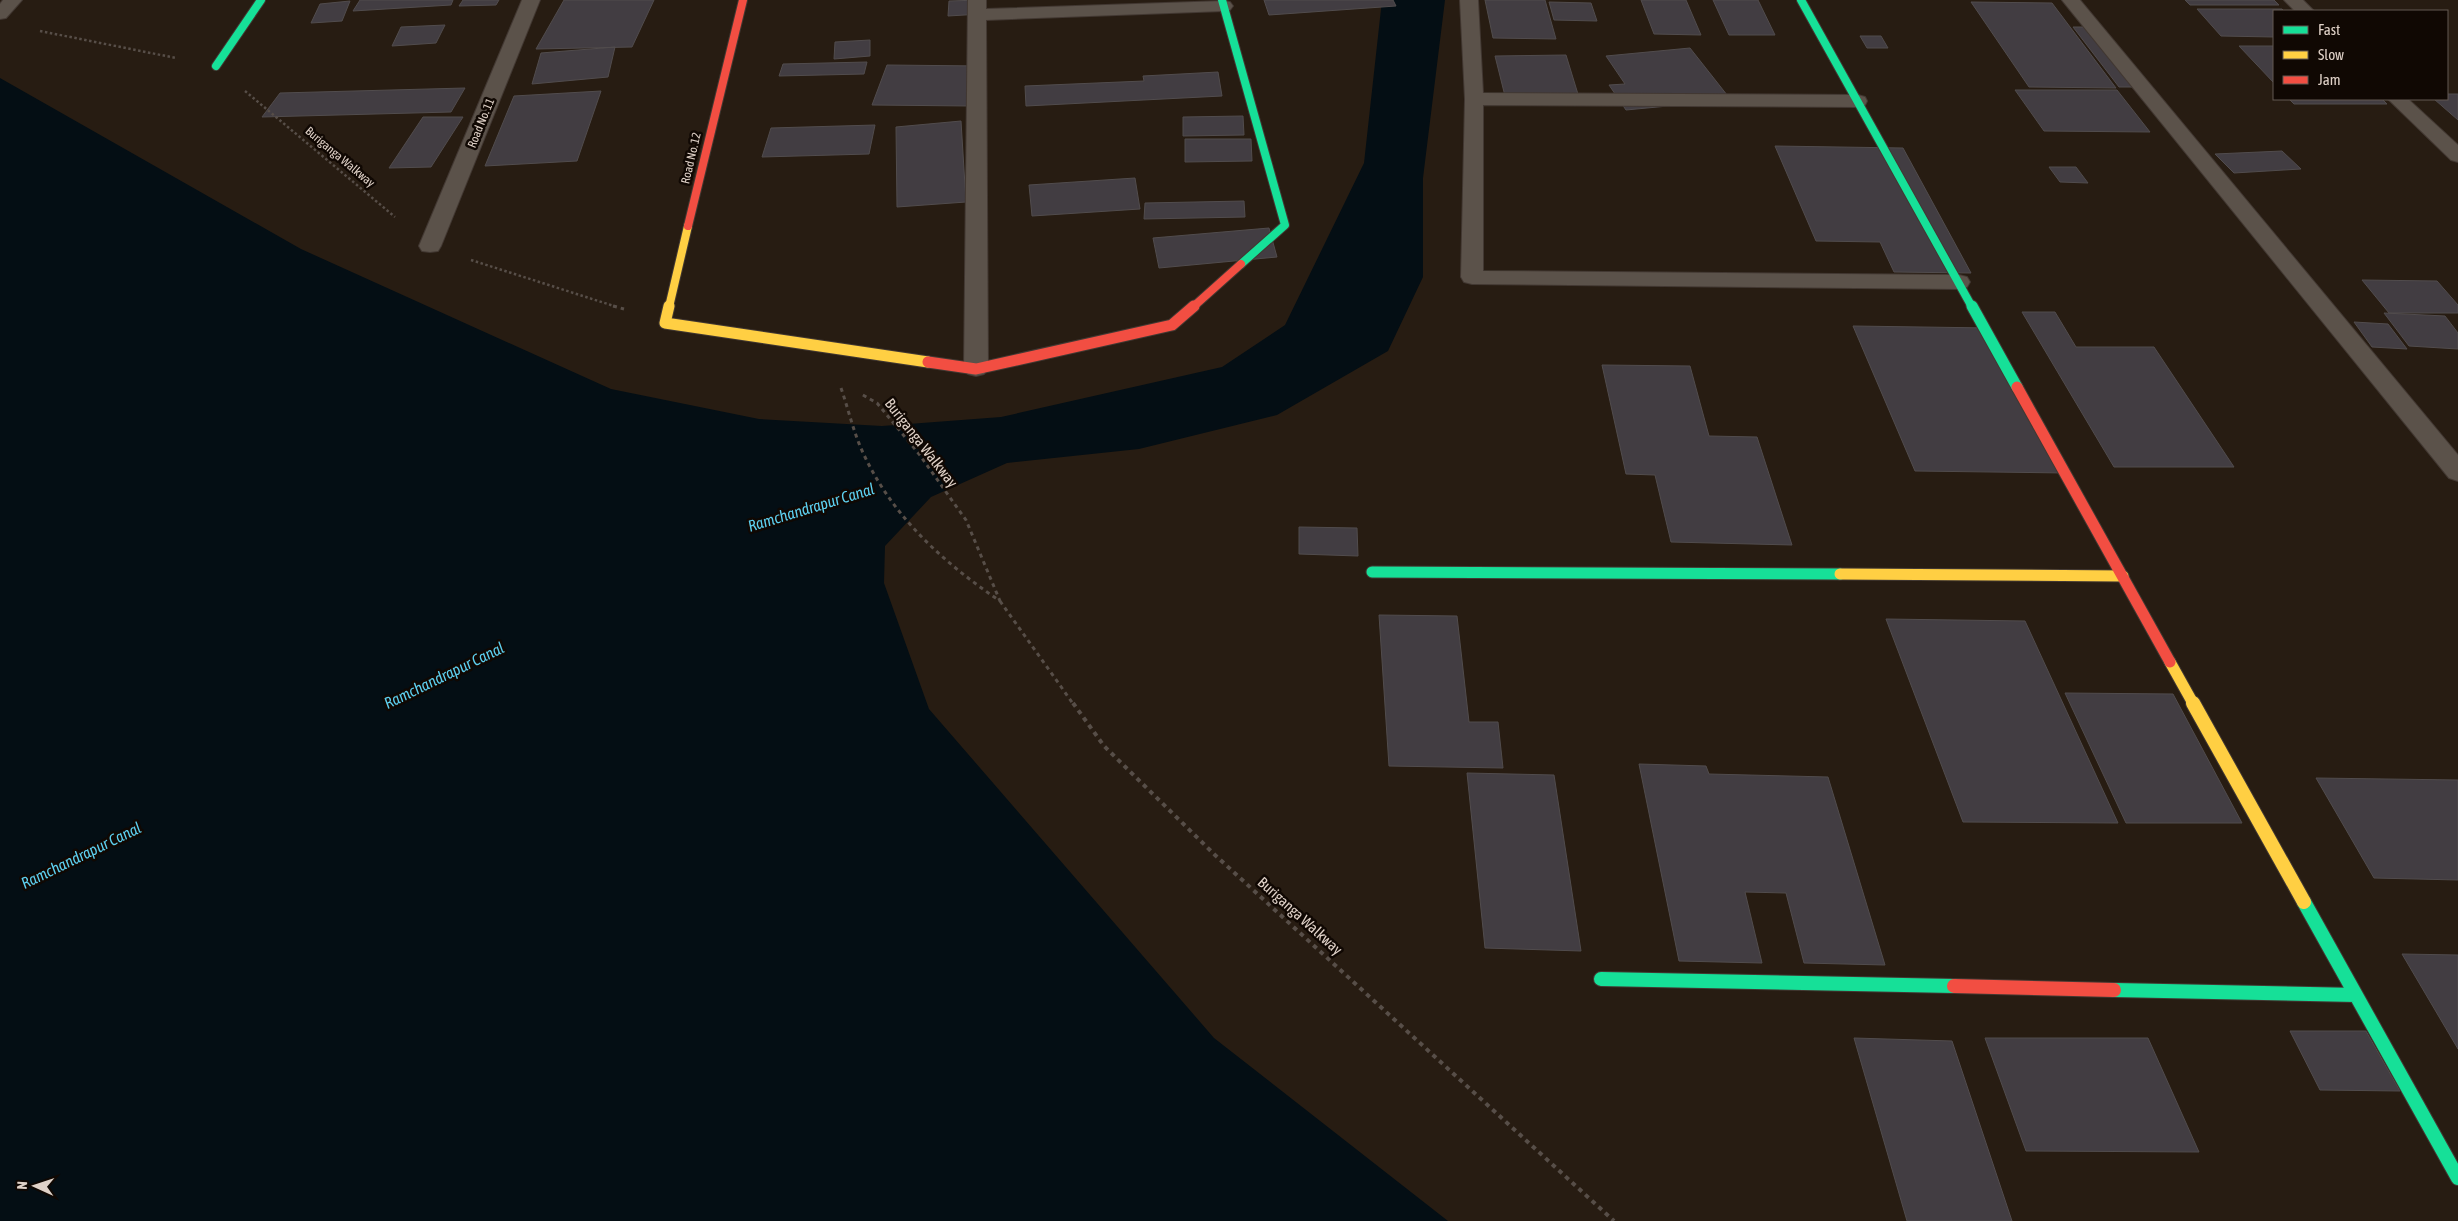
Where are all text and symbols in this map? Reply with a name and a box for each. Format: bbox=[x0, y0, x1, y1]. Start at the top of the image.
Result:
legend bbox=[2273, 10, 2448, 100]
text: Fast bbox=[2318, 21, 2340, 38]
text: Slow bbox=[2318, 46, 2344, 63]
text: Jam bbox=[2318, 71, 2341, 88]
street label: Road No. 11 bbox=[465, 96, 497, 150]
street label: Buriganga Walkway bbox=[302, 124, 378, 190]
street label: Road No. 12 bbox=[678, 131, 704, 185]
street label: Buriganga Walkway bbox=[882, 395, 961, 490]
water label: Ramchandrapur Canal bbox=[746, 479, 877, 536]
water label: Ramchandrapur Canal bbox=[381, 638, 507, 713]
water label: Ramchandrapur Canal bbox=[18, 818, 144, 893]
street label: Buriganga Walkway bbox=[1255, 873, 1346, 958]
north arrow bbox=[10, 1161, 60, 1211]
text: N bbox=[14, 1181, 30, 1190]

